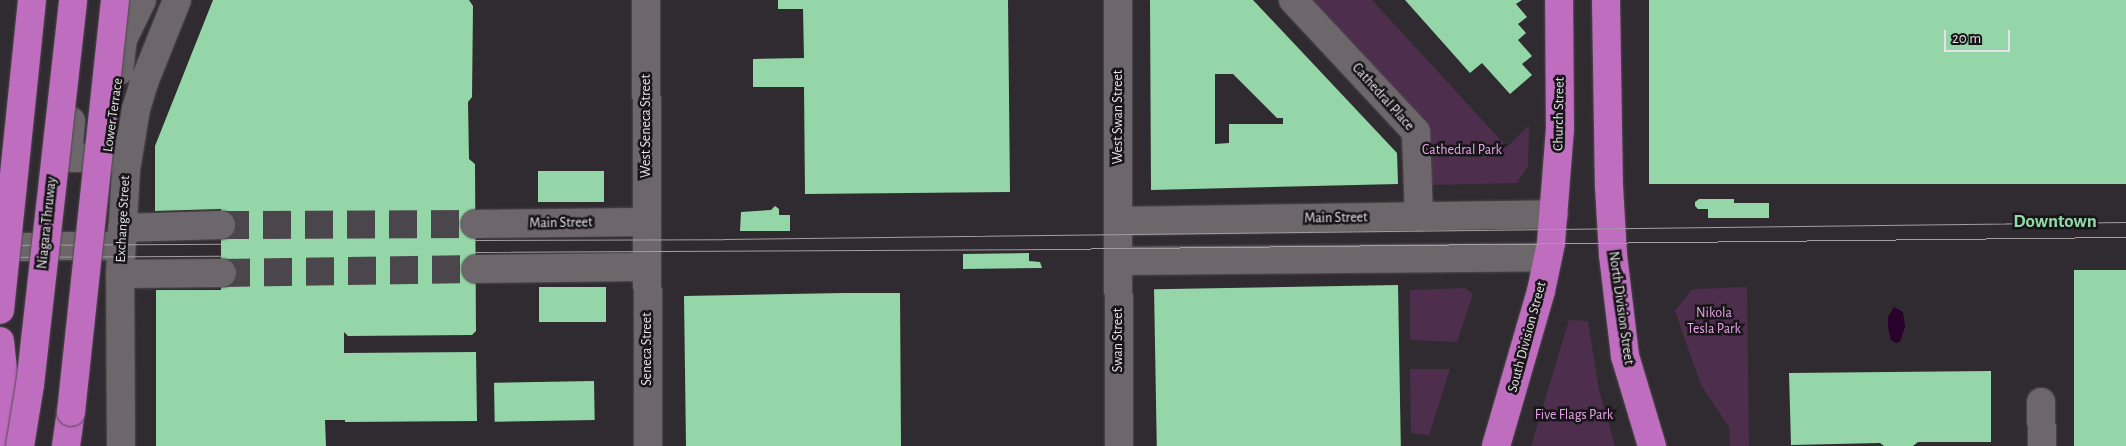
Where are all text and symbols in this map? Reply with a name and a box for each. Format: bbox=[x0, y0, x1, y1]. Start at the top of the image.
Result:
scale bar bbox=[1946, 20, 2012, 52]
text: 20 m bbox=[1952, 31, 1981, 46]
street label: Cathedral Place bbox=[1348, 60, 1418, 134]
street label: West Swan Street bbox=[1110, 70, 1126, 164]
street label: West Seneca Street bbox=[638, 74, 654, 178]
street label: Lower Terrace bbox=[100, 77, 126, 153]
street label: Church Street bbox=[1550, 77, 1568, 151]
park label: Cathedral Park bbox=[1422, 142, 1502, 158]
street label: Exchange Street bbox=[112, 175, 134, 263]
street label: Niagara Thruway bbox=[34, 176, 60, 270]
street label: Main Street bbox=[1304, 209, 1368, 227]
district label: Downtown bbox=[2013, 211, 2097, 233]
street label: Main Street bbox=[529, 214, 593, 232]
street label: North Division Street bbox=[1605, 250, 1637, 366]
street label: South Division Street bbox=[1504, 280, 1550, 394]
park label: Nikola Tesla Park bbox=[1687, 305, 1741, 338]
street label: Swan Street bbox=[1110, 308, 1126, 372]
street label: Seneca Street bbox=[639, 312, 655, 386]
park label: Five Flags Park bbox=[1535, 407, 1613, 423]

